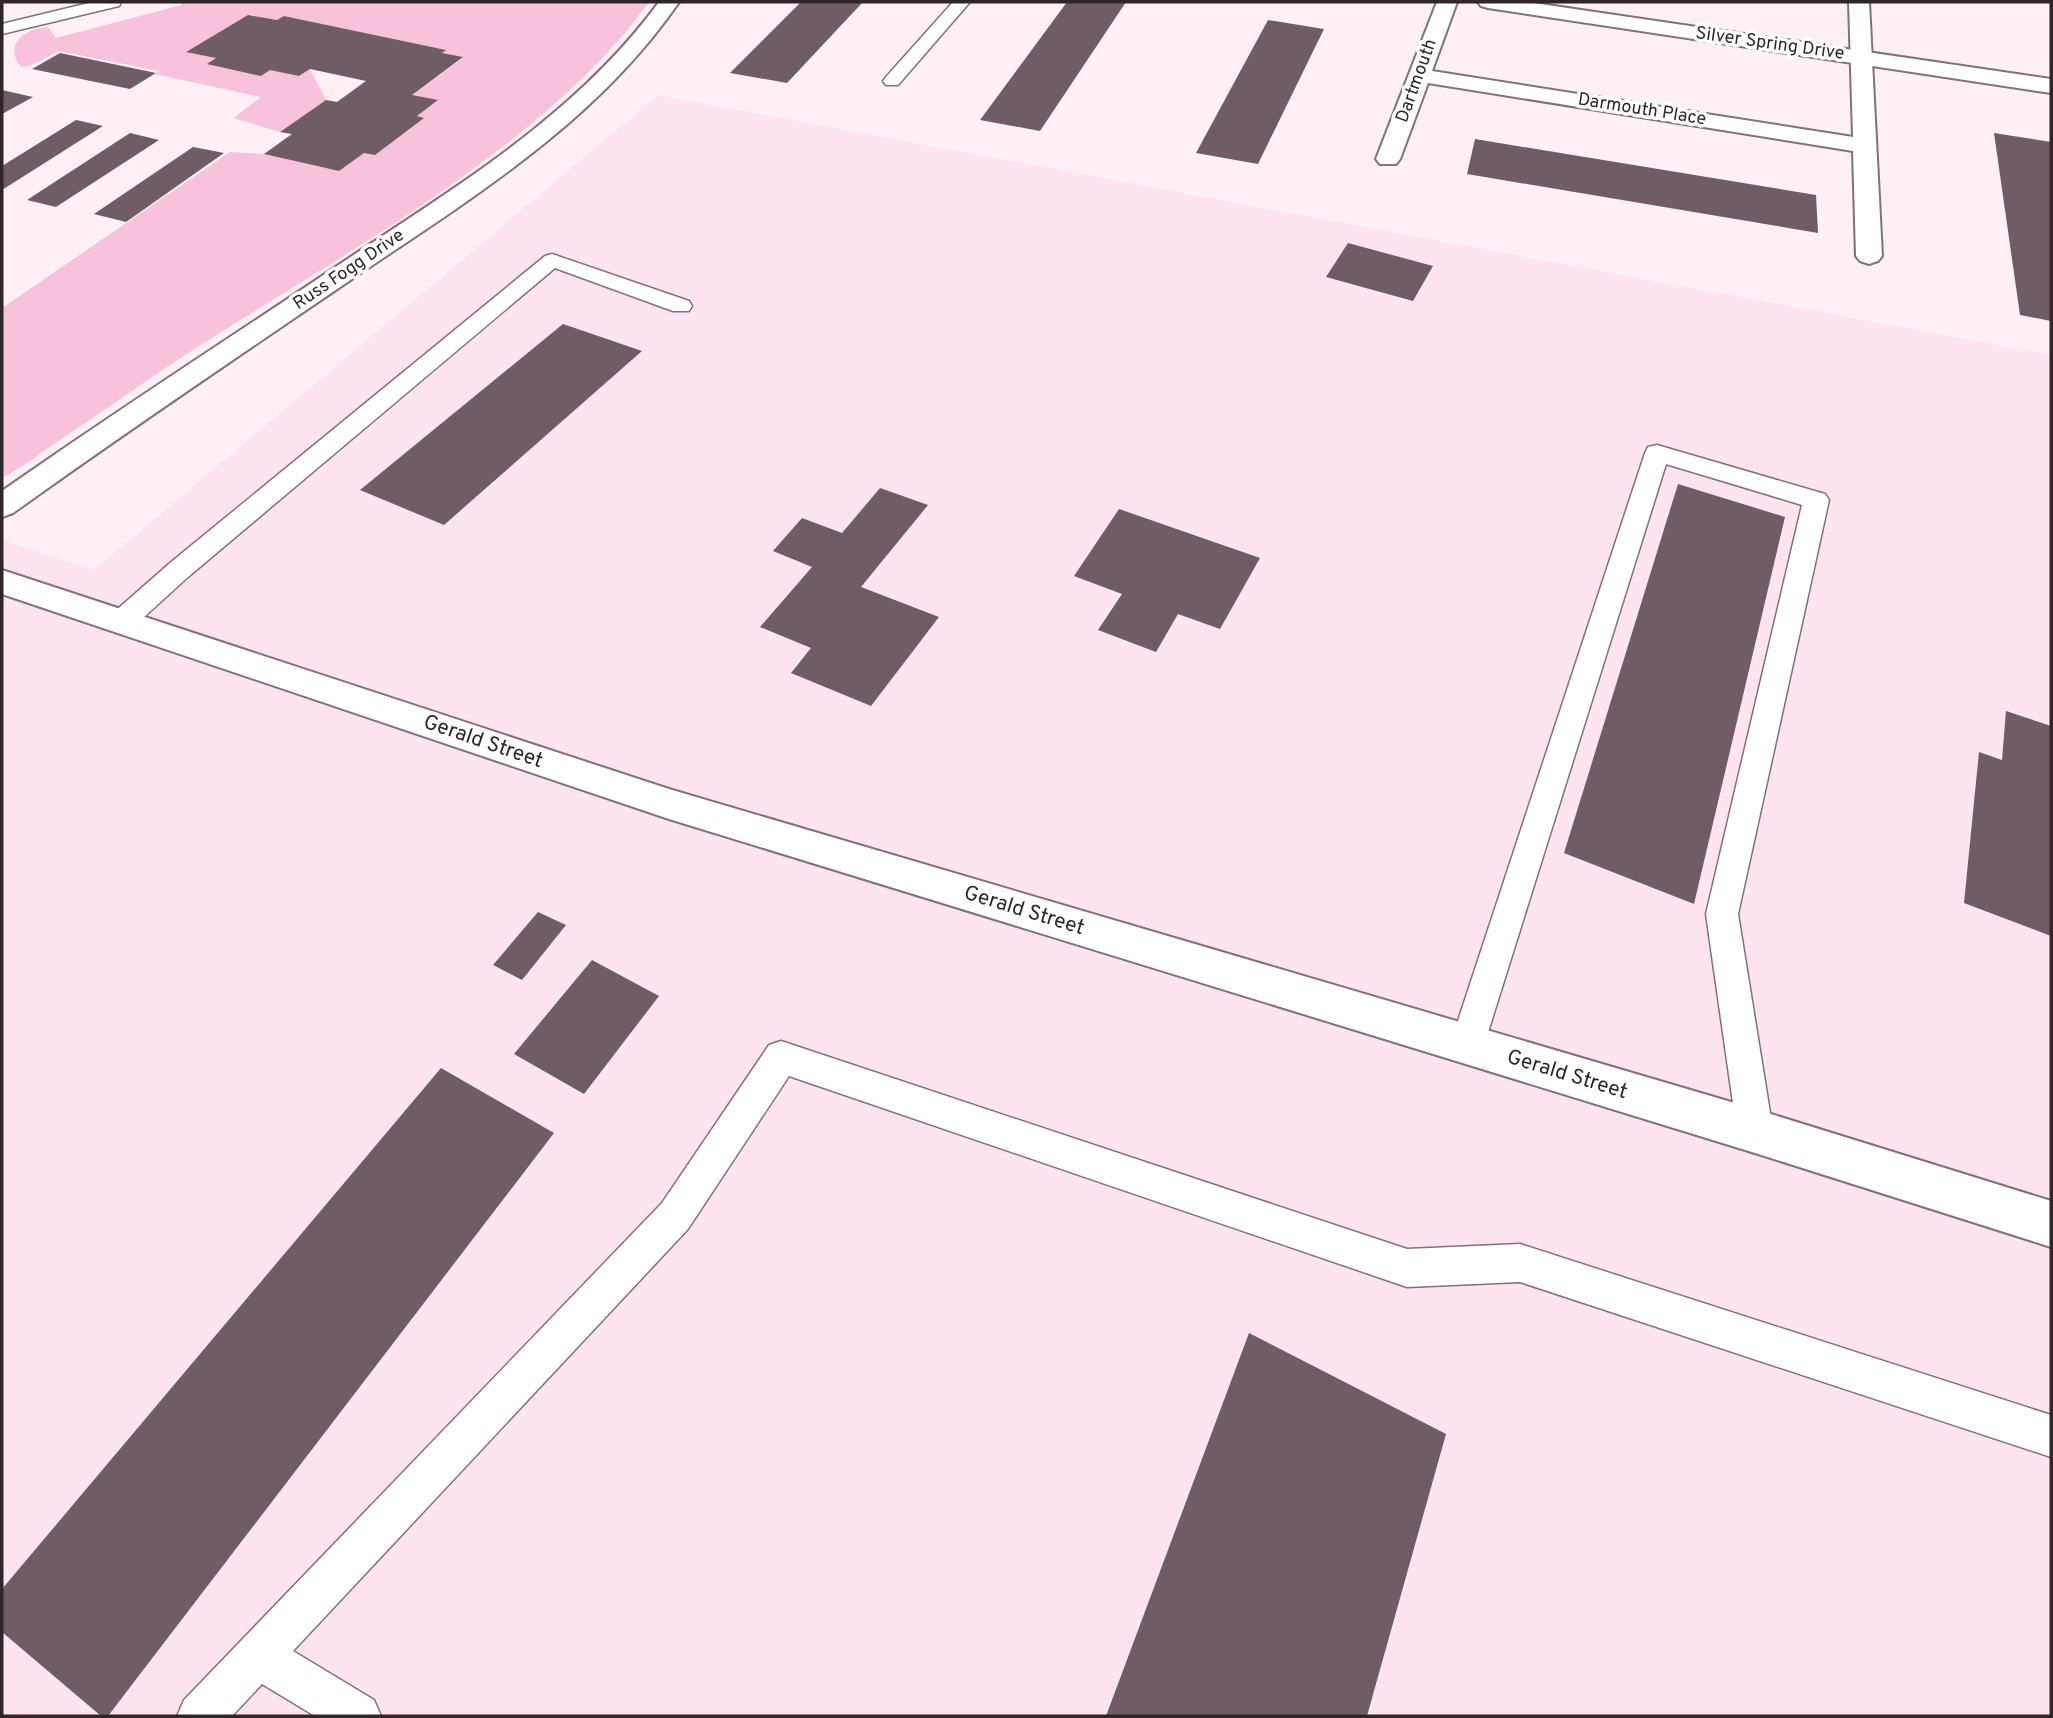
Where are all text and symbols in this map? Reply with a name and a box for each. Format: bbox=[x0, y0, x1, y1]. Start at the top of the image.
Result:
street label: Silver Spring Drive bbox=[1694, 22, 1846, 66]
street label: Dartmouth bbox=[1391, 36, 1443, 126]
street label: Darmouth Place bbox=[1576, 88, 1708, 132]
street label: Russ Fogg Drive bbox=[289, 224, 409, 316]
street label: Gerald Street bbox=[420, 709, 546, 775]
street label: Gerald Street bbox=[960, 880, 1088, 942]
street label: Gerald Street bbox=[1503, 1044, 1631, 1106]

